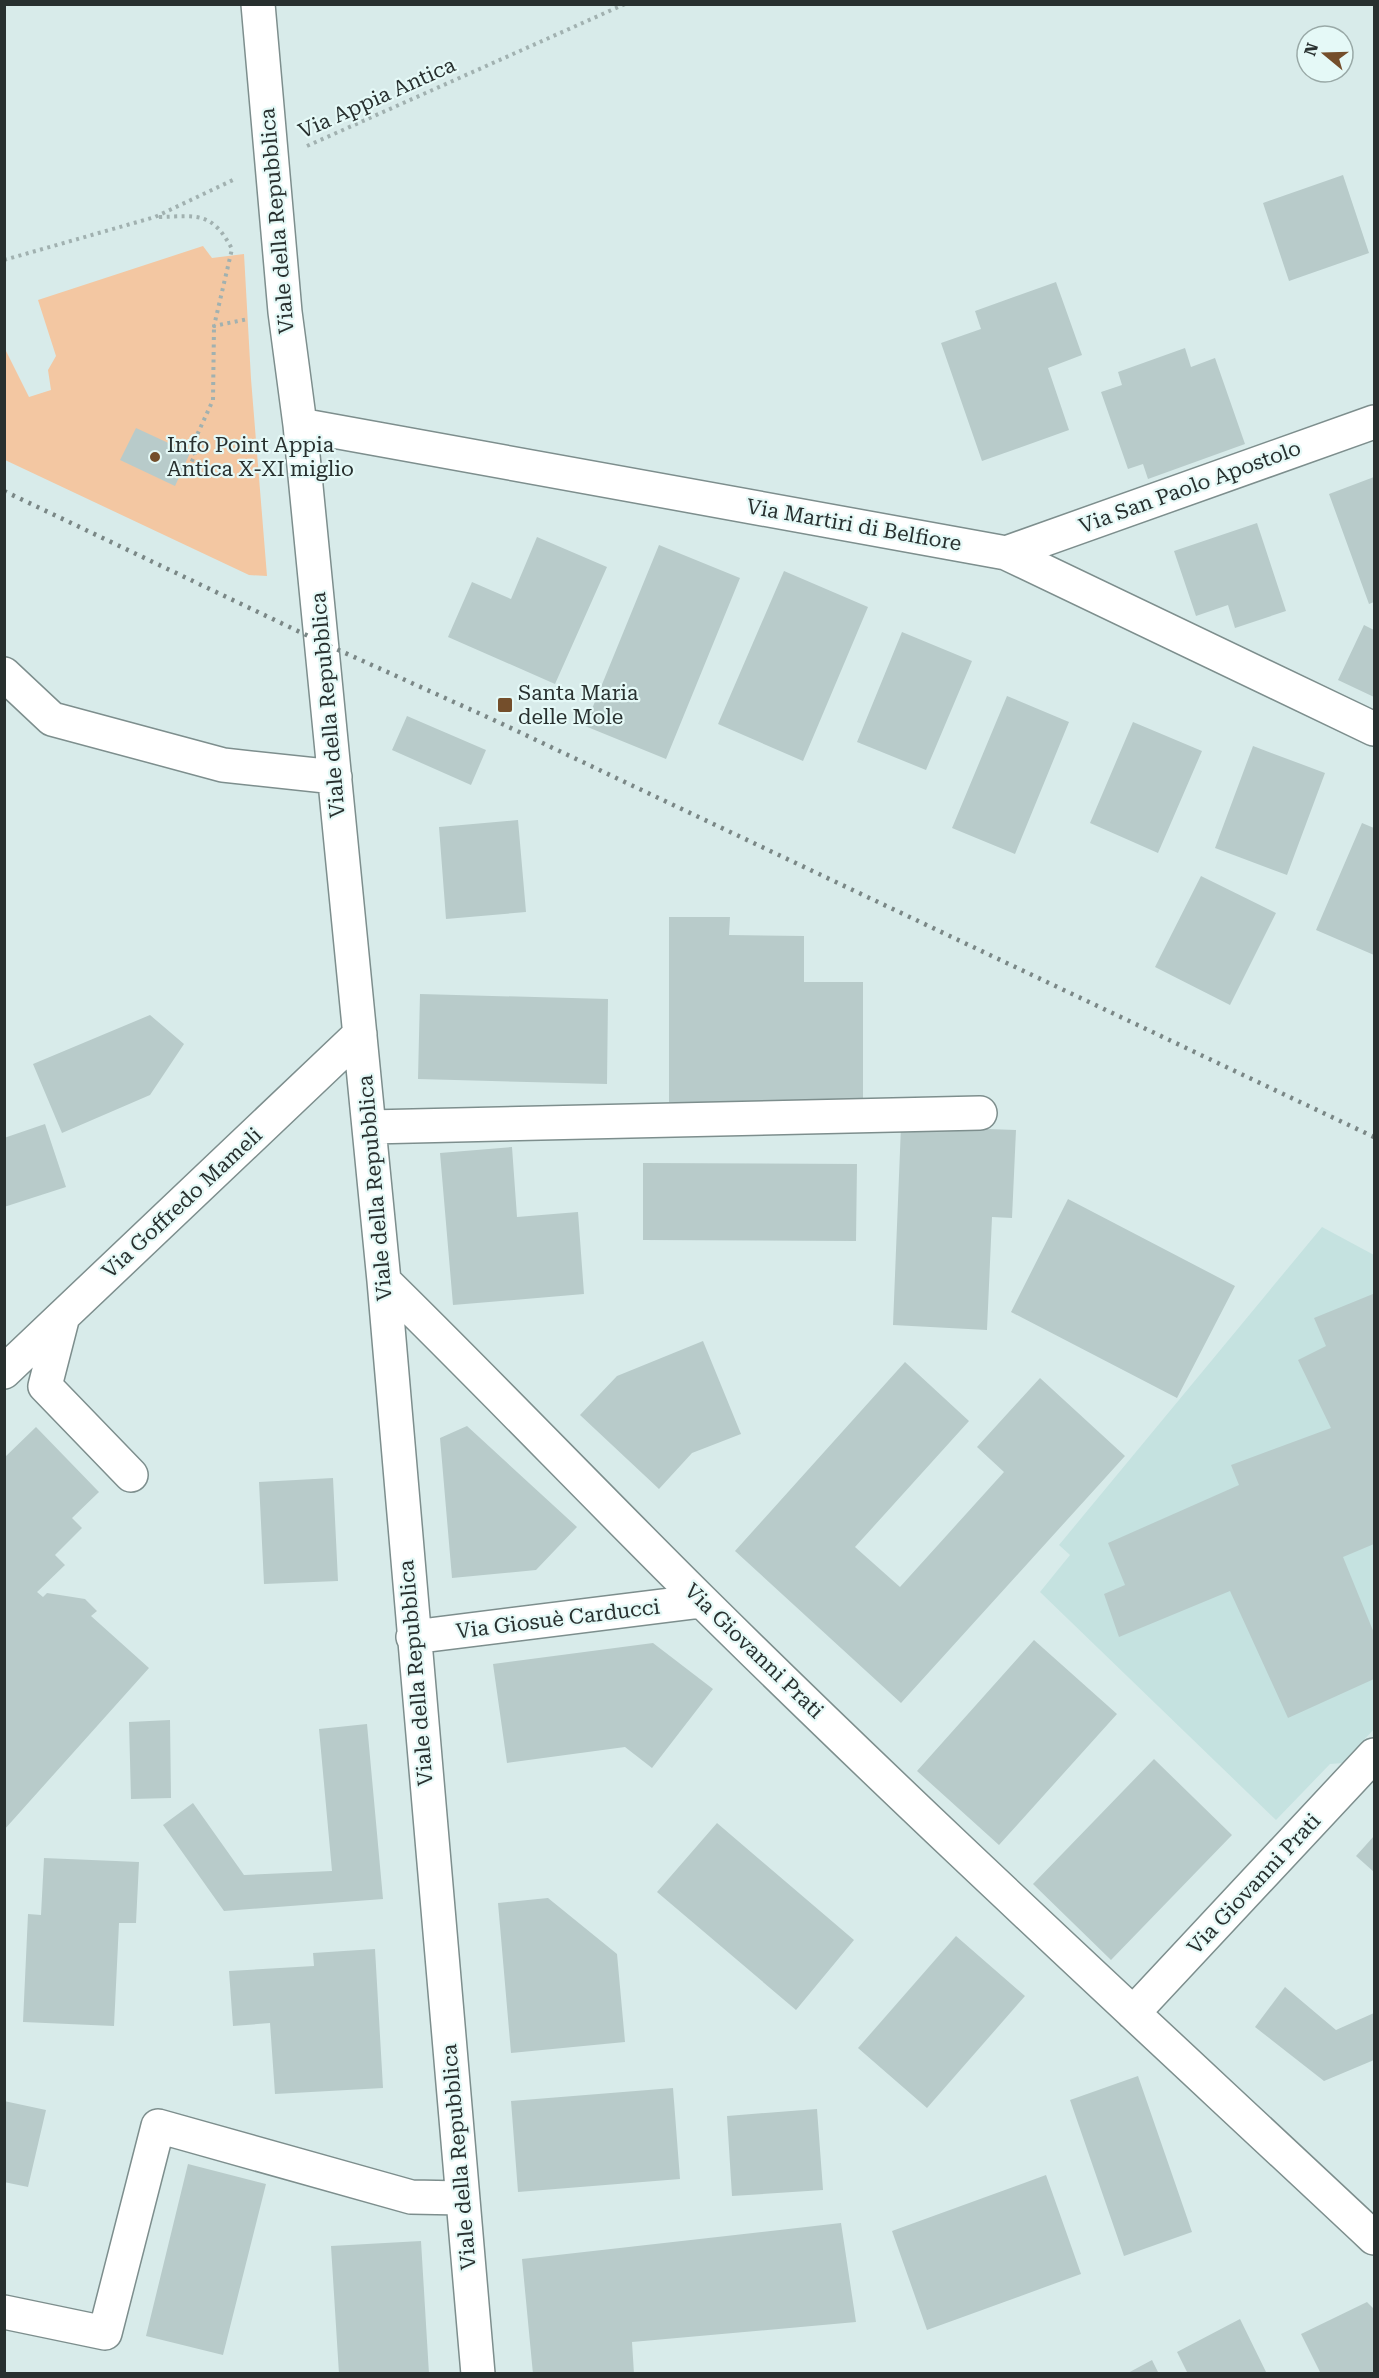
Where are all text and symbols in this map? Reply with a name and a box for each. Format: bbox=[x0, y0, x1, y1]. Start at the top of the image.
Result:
north arrow bbox=[1295, 24, 1355, 84]
text: N bbox=[1300, 40, 1322, 58]
street label: Via Appia Antica bbox=[295, 52, 460, 143]
street label: Viale della Repubblica bbox=[255, 106, 299, 335]
place label: Info Point Appia Antica X-XI miglio bbox=[167, 433, 354, 481]
street label: Via San Paolo Apostolo bbox=[1076, 436, 1304, 538]
marker: Info Point Appia Antica X-XI miglio bbox=[148, 450, 162, 464]
street label: Via Martiri di Belfiore bbox=[745, 494, 963, 556]
street label: Viale della Repubblica bbox=[306, 590, 350, 819]
place label: Santa Maria delle Mole bbox=[518, 681, 639, 729]
marker: Santa Maria delle Mole bbox=[496, 696, 514, 714]
street label: Viale della Repubblica bbox=[353, 1073, 397, 1302]
street label: Via Goffredo Mameli bbox=[97, 1123, 267, 1283]
street label: Viale della Repubblica bbox=[394, 1558, 438, 1787]
street label: Via Giovanni Prati bbox=[680, 1579, 829, 1724]
street label: Via Giosuè Carducci bbox=[455, 1595, 662, 1643]
street label: Via Giovanni Prati bbox=[1183, 1809, 1326, 1959]
street label: Viale della Repubblica bbox=[437, 2042, 481, 2271]

